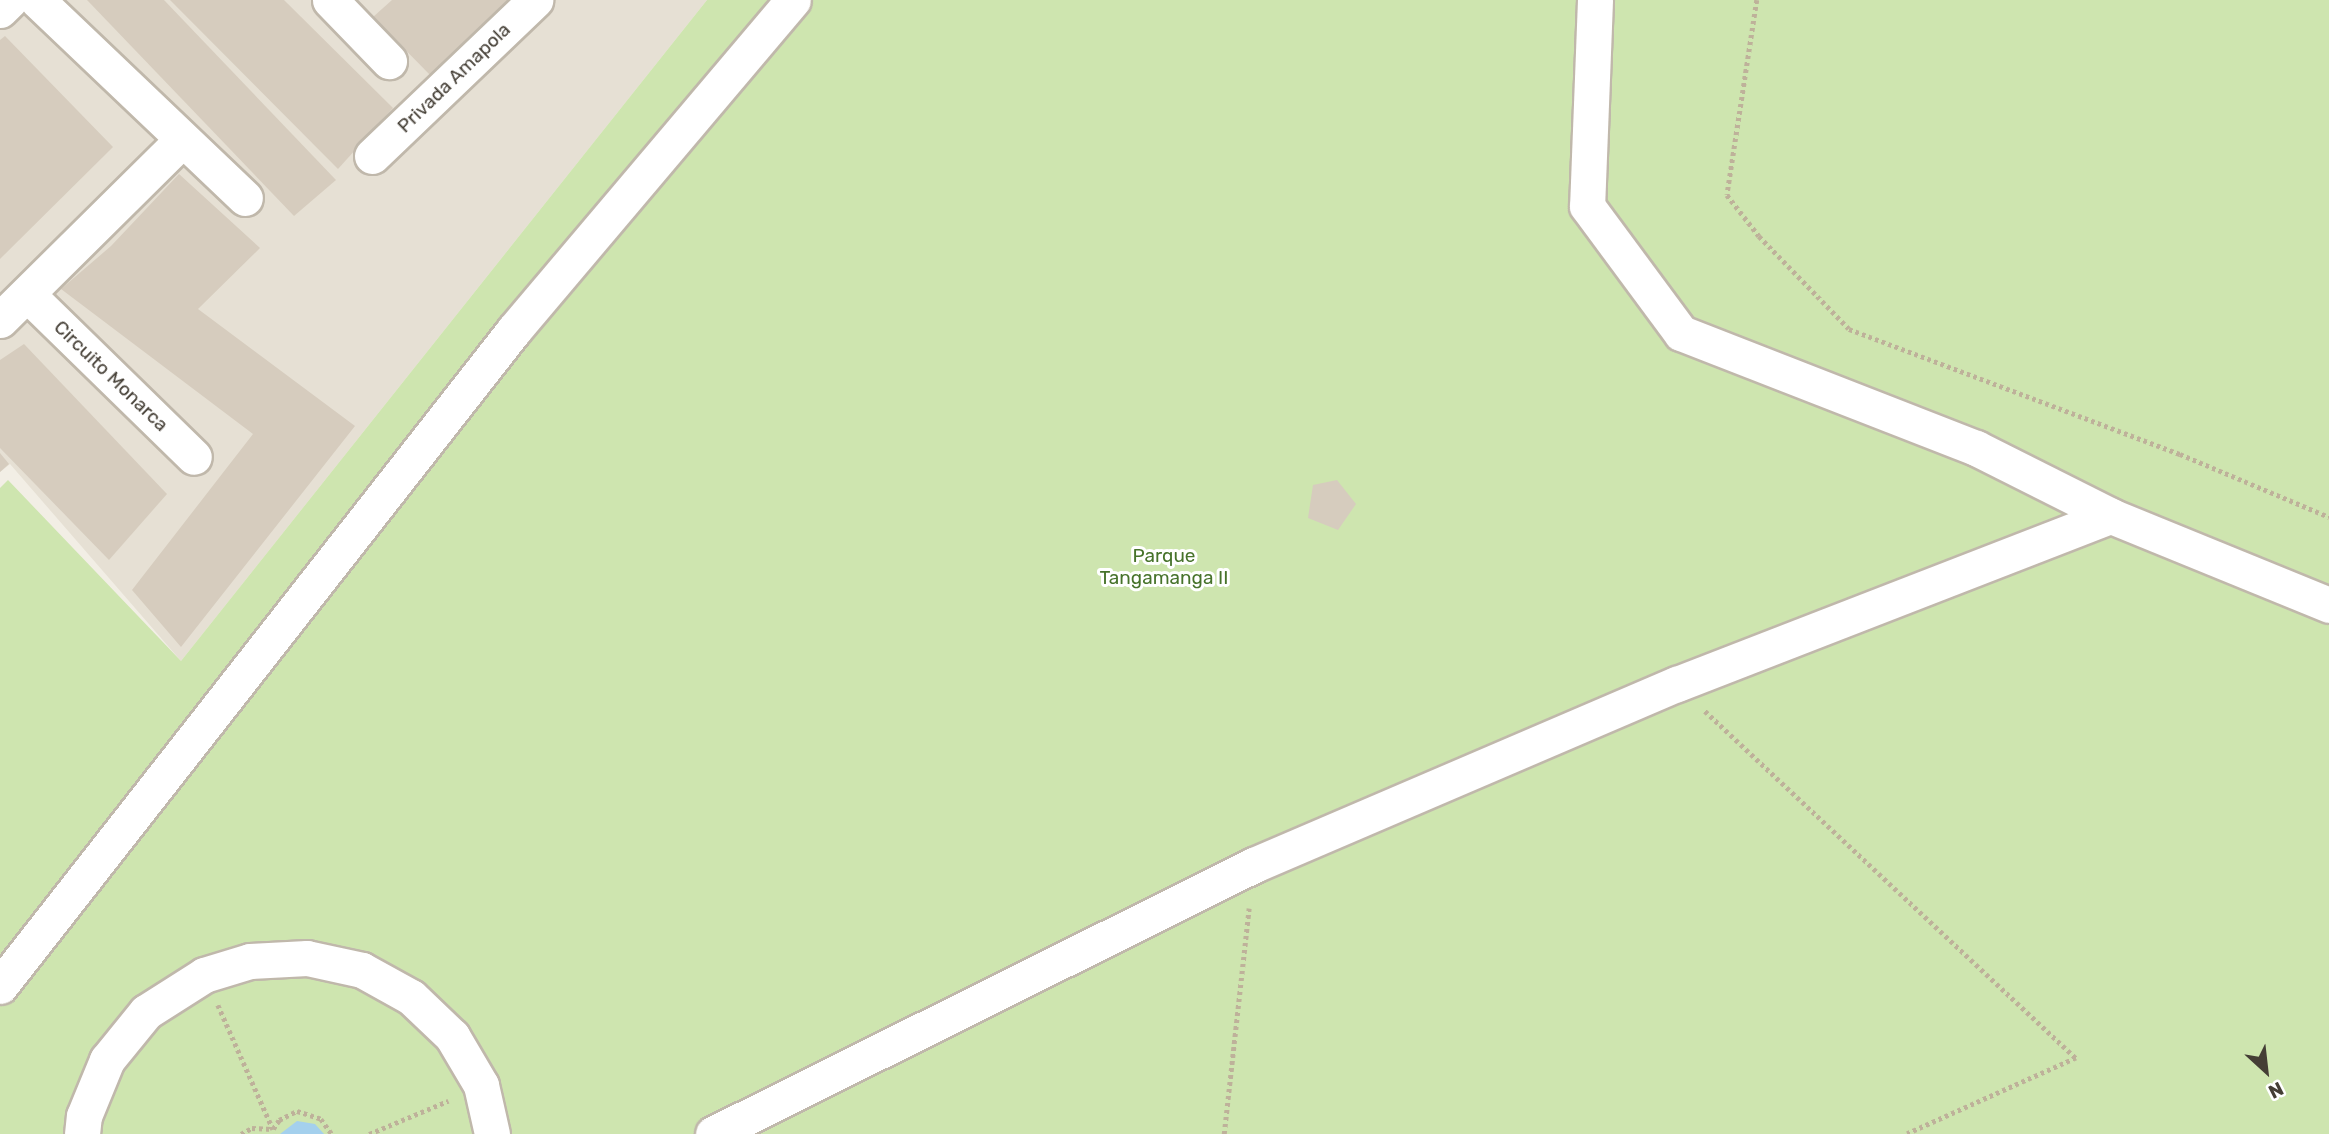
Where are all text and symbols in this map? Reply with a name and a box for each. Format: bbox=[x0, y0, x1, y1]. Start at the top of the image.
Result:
street label: Privada Amapola bbox=[393, 18, 515, 138]
street label: Circuito Monarca bbox=[49, 316, 173, 436]
park label: Parque Tangamanga II bbox=[1100, 545, 1228, 589]
north arrow bbox=[2231, 1036, 2301, 1106]
text: N bbox=[2264, 1077, 2287, 1104]

